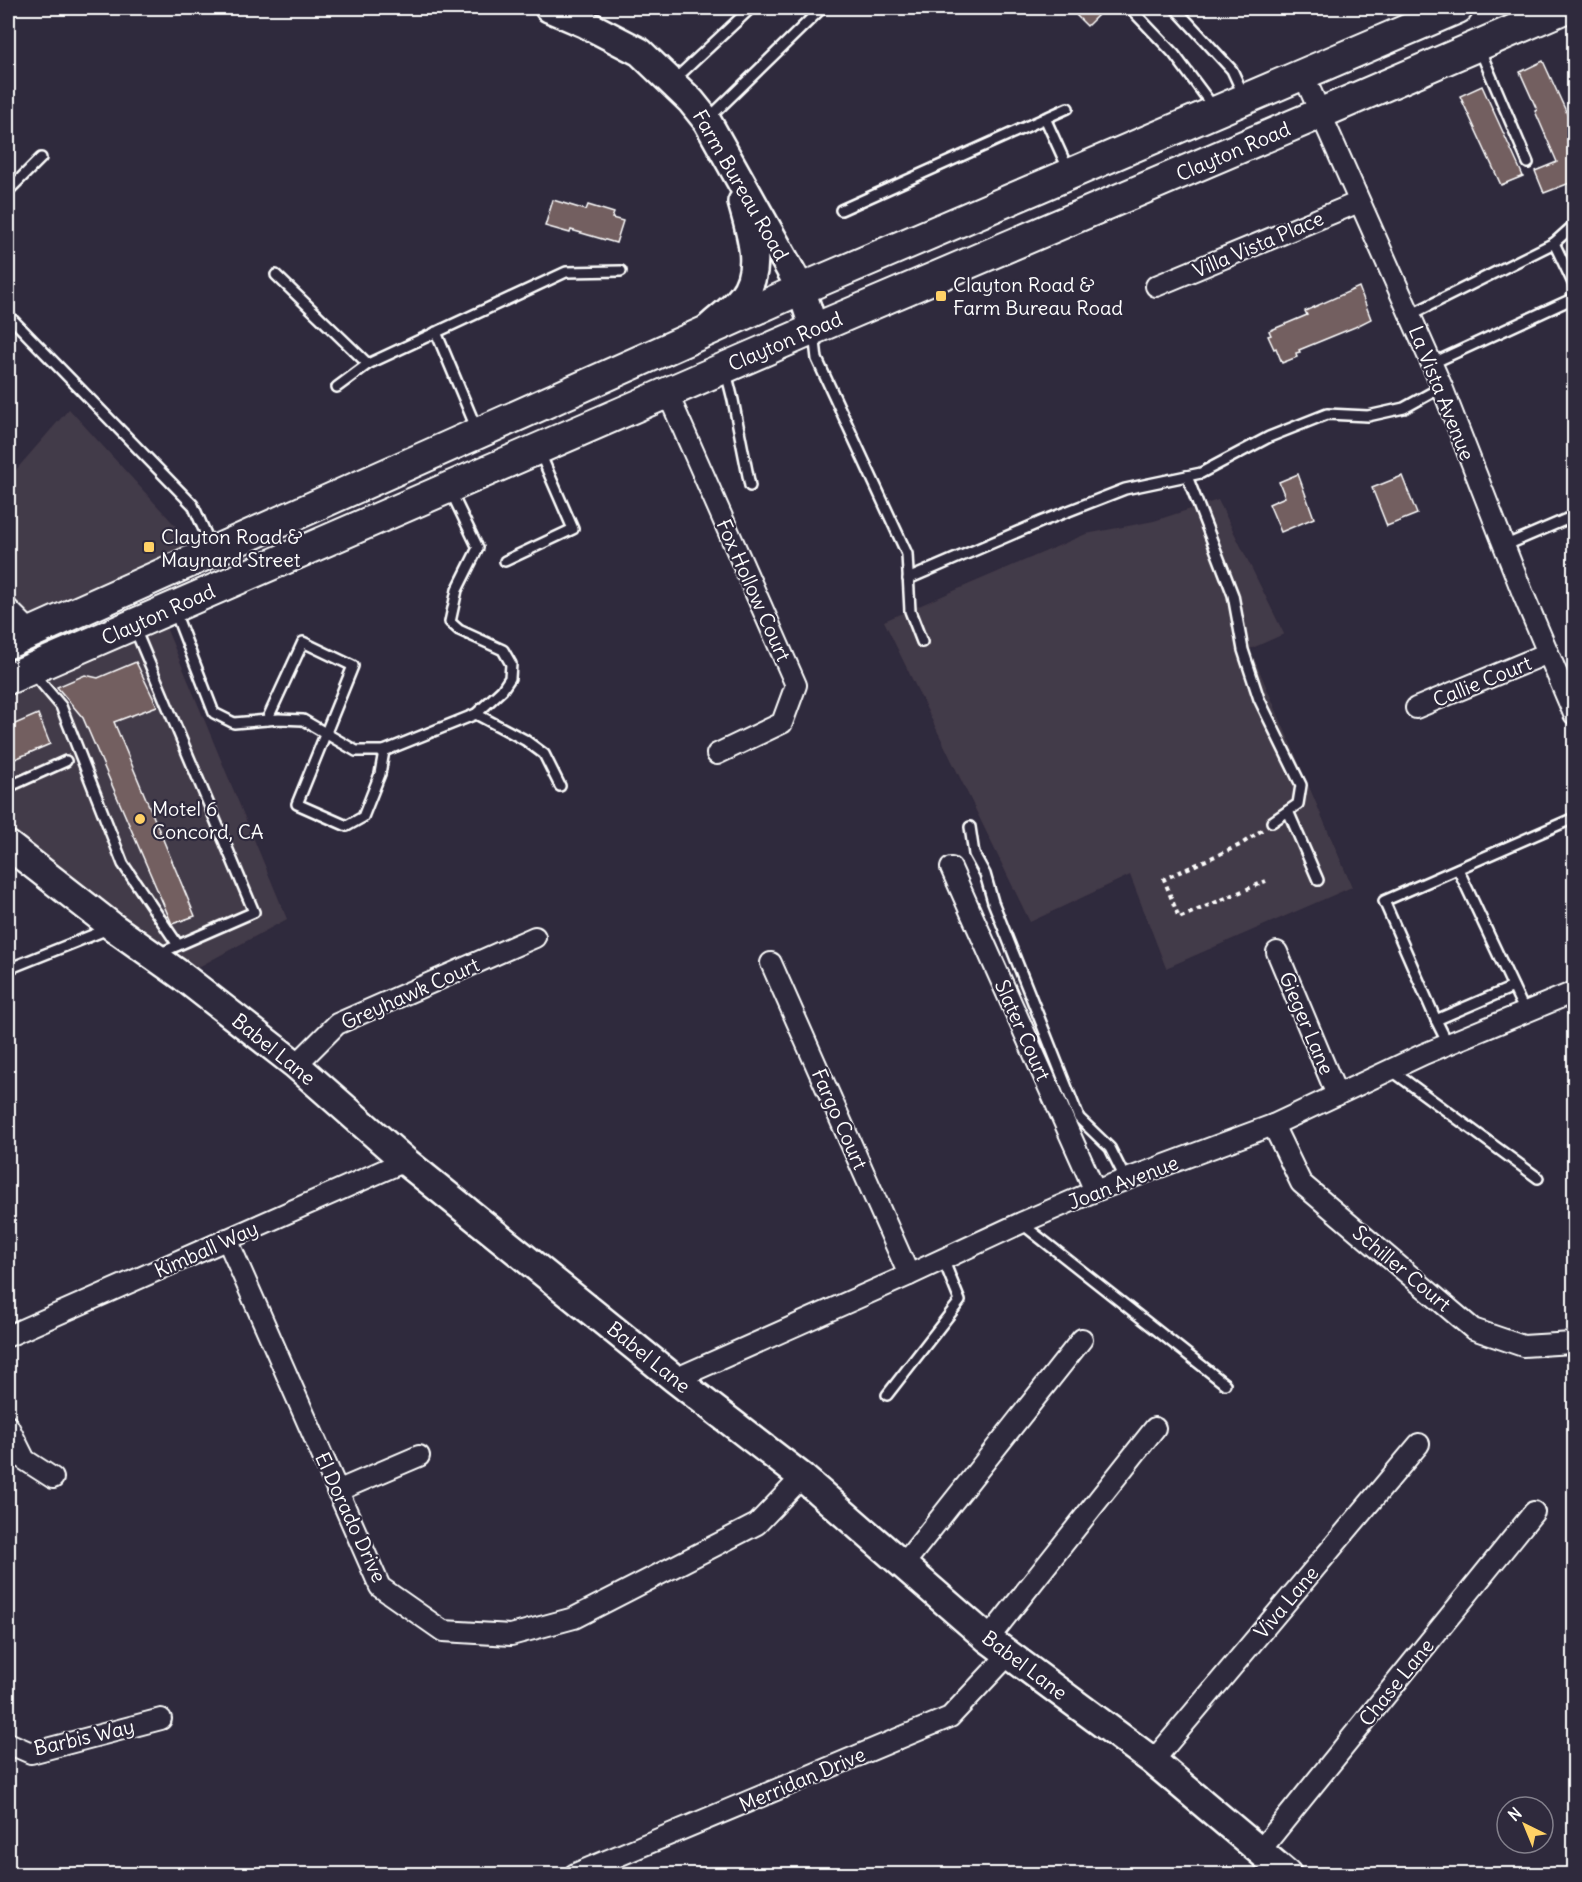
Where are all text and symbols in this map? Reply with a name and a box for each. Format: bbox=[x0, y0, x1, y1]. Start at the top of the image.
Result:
street label: Farm Bureau Road bbox=[688, 105, 794, 265]
street label: Clayton Road bbox=[1172, 116, 1294, 186]
street label: Villa Vista Place bbox=[1189, 205, 1327, 283]
place label: Clayton Road & Farm Bureau Road bbox=[953, 272, 1123, 320]
marker: Clayton Road & Farm Bureau Road bbox=[934, 289, 948, 303]
street label: Clayton Road bbox=[724, 306, 846, 376]
street label: La Vista Avenue bbox=[1404, 322, 1480, 464]
street label: Fox Hollow Court bbox=[711, 515, 797, 665]
place label: Clayton Road & Maynard Street bbox=[161, 524, 303, 572]
marker: Clayton Road & Maynard Street bbox=[142, 540, 156, 554]
street label: Clayton Road bbox=[97, 578, 219, 650]
street label: Callie Court bbox=[1429, 650, 1535, 712]
place label: Motel 6 Concord, CA bbox=[152, 796, 264, 844]
marker: Motel 6 Concord, CA bbox=[133, 812, 147, 826]
street label: Greyhawk Court bbox=[337, 951, 483, 1035]
street label: Gieger Lane bbox=[1274, 968, 1340, 1078]
street label: Slater Court bbox=[990, 976, 1056, 1085]
street label: Babel Lane bbox=[227, 1008, 321, 1090]
street label: Fargo Court bbox=[807, 1065, 873, 1174]
street label: Joan Avenue bbox=[1064, 1150, 1182, 1214]
street label: Kimball Way bbox=[150, 1215, 262, 1283]
street label: Schiller Court bbox=[1348, 1220, 1456, 1317]
street label: Babel Lane bbox=[602, 1316, 696, 1398]
street label: El Dorado Drive bbox=[310, 1448, 392, 1586]
street label: Viva Lane bbox=[1248, 1561, 1324, 1643]
street label: Babel Lane bbox=[978, 1625, 1072, 1705]
street label: Chase Lane bbox=[1353, 1633, 1439, 1731]
street label: Barbis Way bbox=[31, 1713, 137, 1761]
street label: Merridan Drive bbox=[735, 1741, 869, 1817]
north arrow bbox=[1495, 1795, 1555, 1855]
text: N bbox=[1504, 1803, 1526, 1825]

